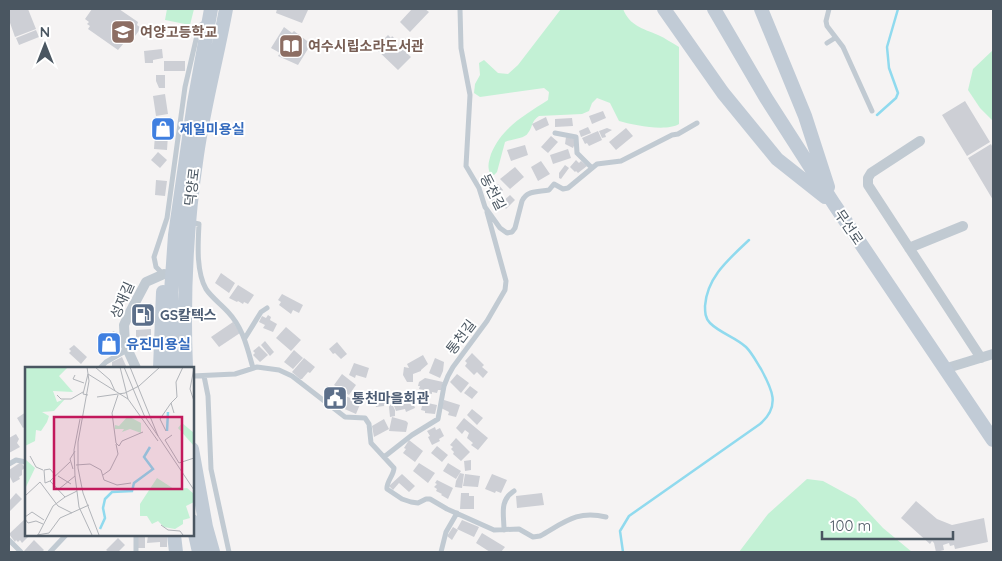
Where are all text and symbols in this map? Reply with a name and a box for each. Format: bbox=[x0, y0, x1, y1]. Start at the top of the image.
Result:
school or university icon: 여양고등학교 bbox=[110, 19, 136, 45]
north arrow bbox=[20, 20, 70, 70]
text: N bbox=[40, 23, 50, 41]
place label: 여양고등학교 bbox=[140, 23, 217, 41]
library icon: 여수시립소라도서관 bbox=[278, 33, 304, 59]
place label: 여수시립소라도서관 bbox=[308, 37, 424, 55]
shop icon: 제일미용실 bbox=[150, 116, 176, 142]
place label: 제일미용실 bbox=[180, 120, 244, 138]
street label: 덕양로 bbox=[181, 167, 203, 207]
street label: 동천길 bbox=[476, 171, 510, 213]
street label: 무선로 bbox=[831, 206, 867, 248]
street label: 성재길 bbox=[106, 279, 138, 321]
fuel station icon: GS칼텍스 bbox=[130, 302, 156, 328]
place label: GS칼텍스 bbox=[160, 306, 217, 324]
street label: 통천길 bbox=[442, 316, 480, 358]
shop icon: 유진미용실 bbox=[96, 331, 122, 357]
place label: 유진미용실 bbox=[126, 335, 190, 353]
inset map bbox=[25, 367, 194, 536]
public building icon: 통천마을회관 bbox=[322, 385, 348, 411]
place label: 통천마을회관 bbox=[352, 389, 429, 407]
scale bar bbox=[822, 508, 953, 540]
text: 100 m bbox=[830, 516, 871, 535]

